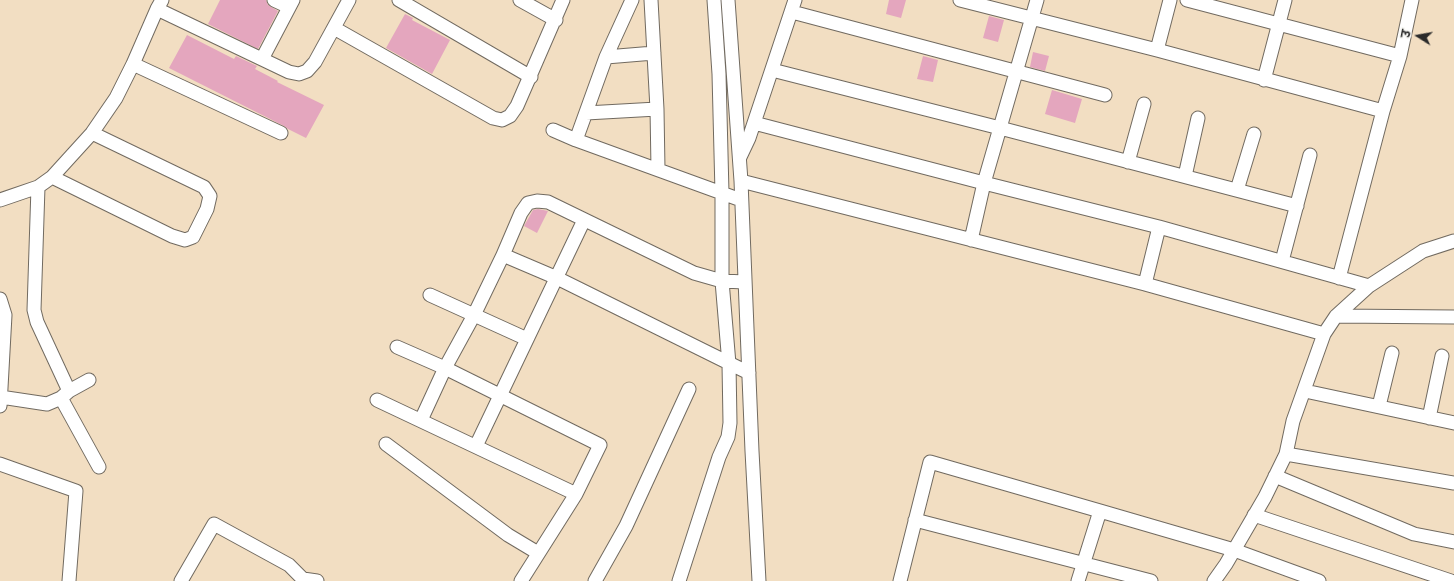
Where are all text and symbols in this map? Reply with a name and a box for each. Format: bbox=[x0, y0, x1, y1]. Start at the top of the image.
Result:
north arrow bbox=[1398, 16, 1438, 56]
text: उ bbox=[1399, 29, 1414, 39]

